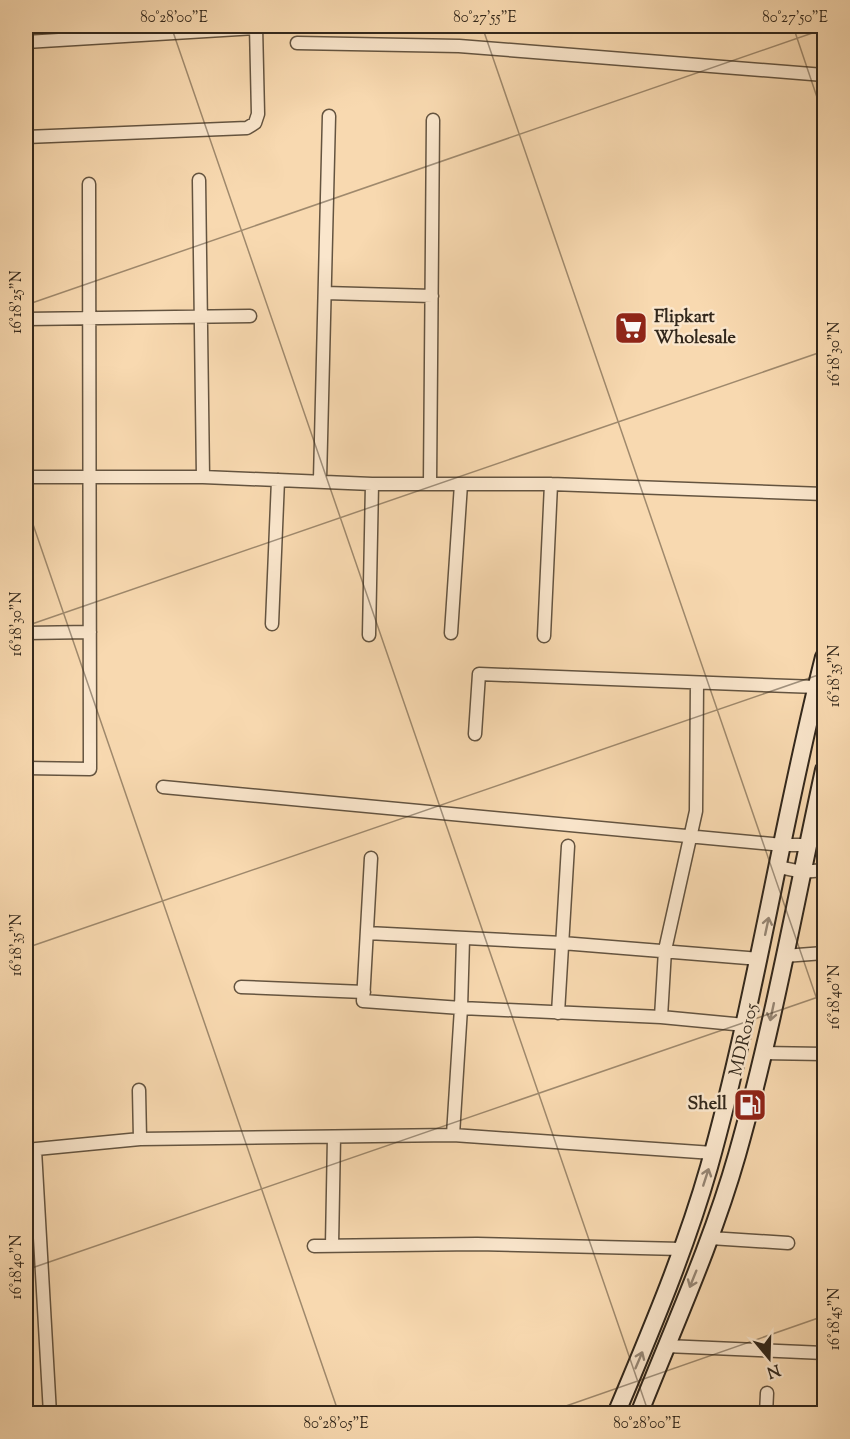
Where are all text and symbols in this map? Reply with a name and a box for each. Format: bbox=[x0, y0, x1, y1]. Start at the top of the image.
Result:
text: 80°28'00"E bbox=[140, 8, 208, 29]
text: 80°27'55"E bbox=[453, 8, 517, 29]
text: 80°27'50"E bbox=[762, 8, 828, 29]
text: 16°18'25"N bbox=[7, 270, 28, 334]
place label: Flipkart Wholesale bbox=[654, 305, 737, 352]
supermarket icon: Flipkart Wholesale bbox=[613, 310, 649, 346]
text: 16°18'30"N bbox=[825, 322, 846, 386]
text: 16°18'30"N bbox=[7, 592, 28, 656]
text: 16°18'35"N bbox=[825, 645, 846, 707]
text: 16°18'35"N bbox=[7, 914, 28, 976]
one-way arrow bbox=[762, 917, 773, 936]
text: 16°18'40"N bbox=[825, 965, 846, 1029]
street label: MDR0105 bbox=[724, 1001, 766, 1079]
one-way arrow bbox=[766, 1002, 778, 1021]
fuel station icon: Shell bbox=[732, 1087, 768, 1123]
place label: Shell bbox=[688, 1092, 728, 1118]
one-way arrow bbox=[701, 1168, 712, 1187]
text: 16°18'40"N bbox=[7, 1235, 28, 1299]
one-way arrow bbox=[687, 1269, 698, 1287]
text: 16°18'45"N bbox=[825, 1288, 846, 1350]
north arrow bbox=[739, 1328, 799, 1388]
one-way arrow bbox=[634, 1351, 645, 1369]
text: N bbox=[763, 1357, 783, 1383]
text: 80°28'05"E bbox=[303, 1414, 369, 1435]
text: 80°28'00"E bbox=[613, 1414, 681, 1435]

